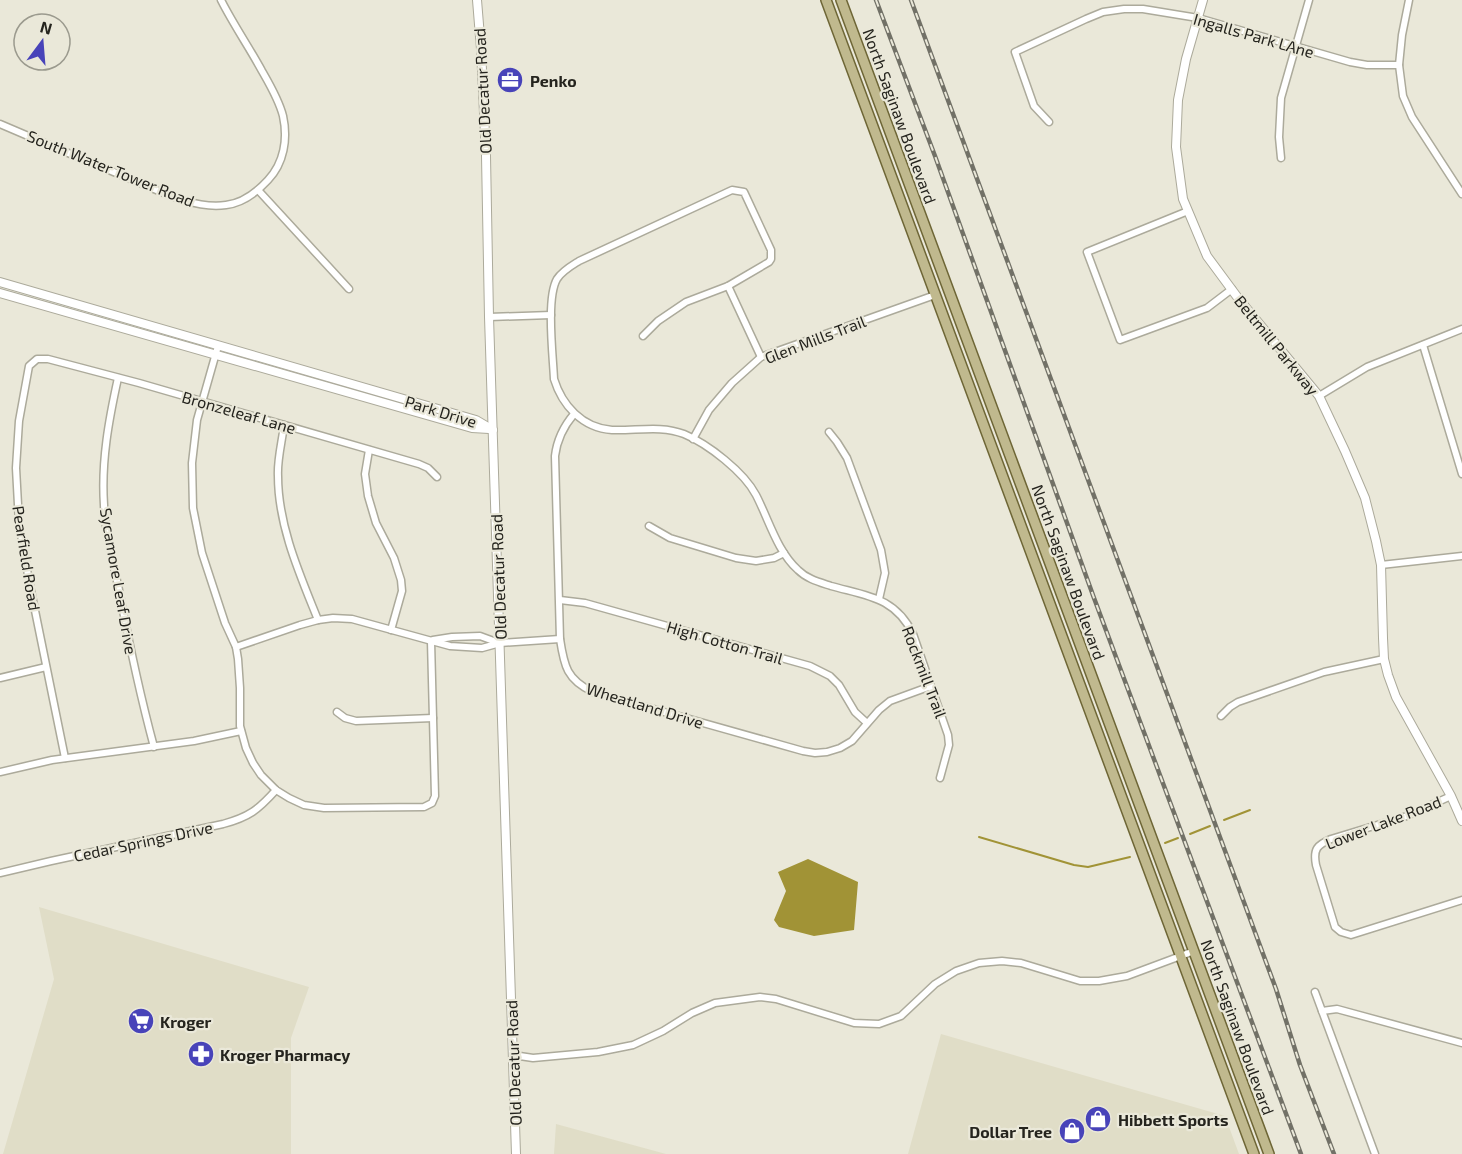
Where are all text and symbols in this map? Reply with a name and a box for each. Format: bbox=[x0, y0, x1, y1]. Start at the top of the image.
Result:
street label: Ingalls Park LAne bbox=[1192, 9, 1316, 61]
north arrow bbox=[12, 12, 72, 72]
text: N bbox=[38, 16, 54, 38]
street label: North Saginaw Boulevard bbox=[859, 26, 941, 206]
street label: Old Decatur Road bbox=[469, 28, 495, 154]
office icon: Penko bbox=[495, 65, 525, 95]
place label: Penko bbox=[530, 71, 577, 90]
street label: South Water Tower Road bbox=[25, 126, 197, 210]
street label: Beltmill Parkway bbox=[1231, 291, 1323, 399]
street label: Glen Mills Trail bbox=[762, 311, 868, 367]
street label: Bronzeleaf Lane bbox=[180, 387, 298, 437]
street label: Park Drive bbox=[403, 391, 479, 431]
street label: North Saginaw Boulevard bbox=[1028, 482, 1110, 662]
street label: Pearfield Road bbox=[9, 504, 45, 612]
street label: Sycamore Leaf Drive bbox=[97, 506, 141, 656]
street label: Old Decatur Road bbox=[486, 514, 510, 640]
street label: High Cotton Trail bbox=[665, 616, 786, 668]
street label: Rockmill Trail bbox=[899, 623, 951, 721]
street label: Wheatland Drive bbox=[584, 678, 706, 732]
street label: Lower Lake Road bbox=[1322, 791, 1444, 853]
street label: Cedar Springs Drive bbox=[72, 817, 214, 865]
street label: North Saginaw Boulevard bbox=[1197, 937, 1279, 1117]
street label: Old Decatur Road bbox=[501, 1000, 525, 1126]
supermarket icon: Kroger bbox=[126, 1006, 156, 1036]
place label: Kroger bbox=[160, 1012, 212, 1031]
pharmacy icon: Kroger Pharmacy bbox=[186, 1039, 216, 1069]
place label: Kroger Pharmacy bbox=[220, 1045, 350, 1065]
shop icon: Hibbett Sports bbox=[1083, 1104, 1113, 1134]
place label: Hibbett Sports bbox=[1118, 1110, 1228, 1129]
shop icon: Dollar Tree bbox=[1057, 1116, 1087, 1146]
place label: Dollar Tree bbox=[969, 1122, 1052, 1141]

